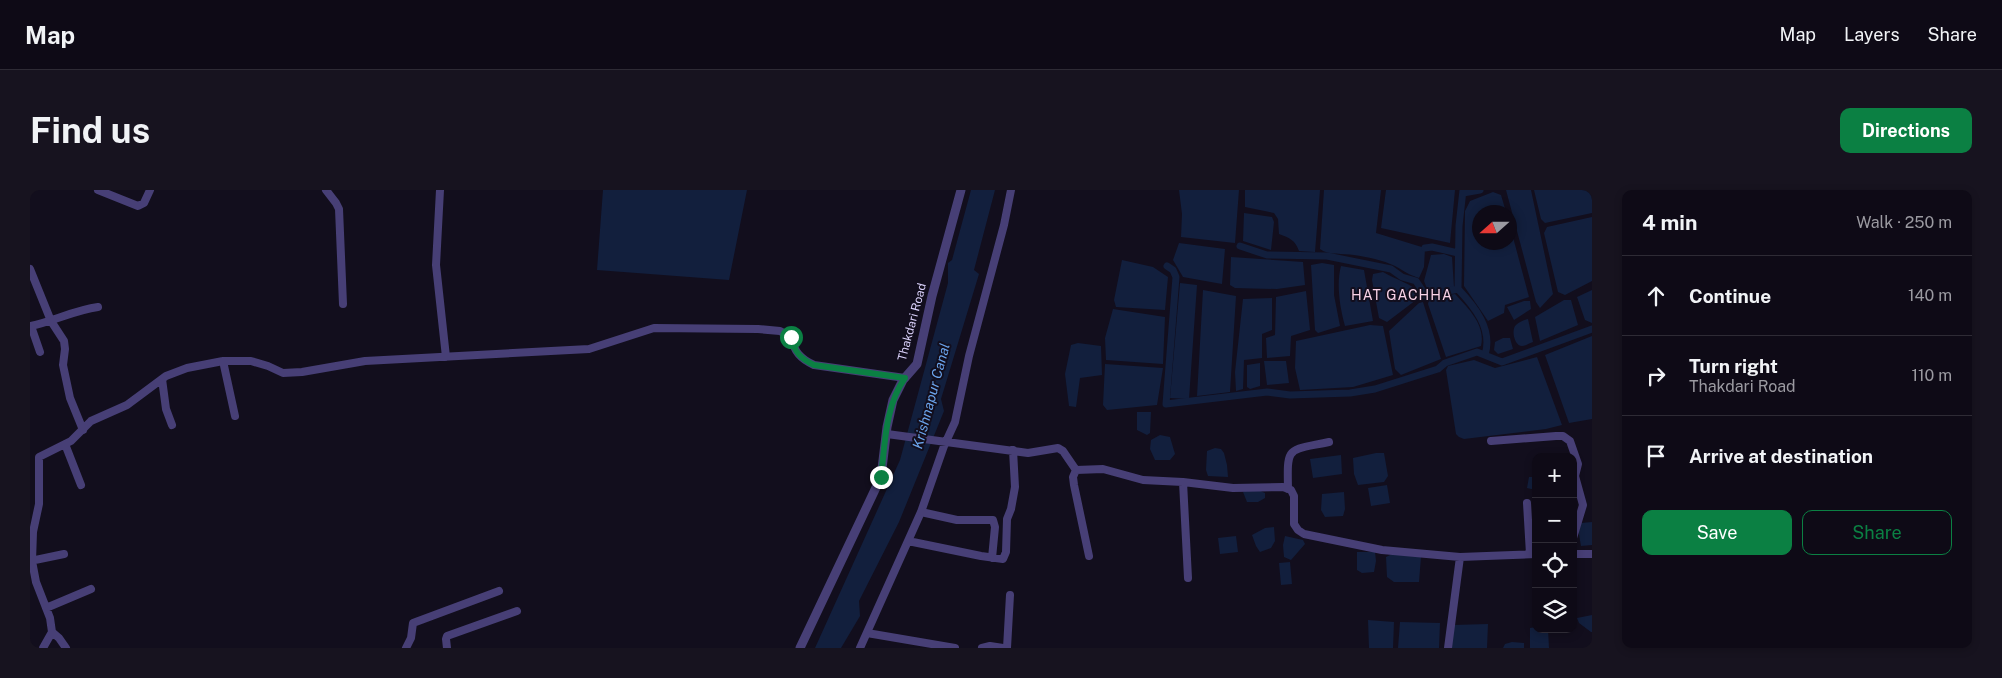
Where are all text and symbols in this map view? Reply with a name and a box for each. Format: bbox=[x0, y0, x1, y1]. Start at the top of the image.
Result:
text: Map bbox=[25, 21, 75, 49]
text: Map bbox=[1780, 24, 1816, 45]
text: Layers bbox=[1844, 24, 1900, 45]
text: Share bbox=[1928, 24, 1977, 45]
button: Directions bbox=[1840, 108, 1972, 153]
text: Find us bbox=[30, 110, 150, 151]
north arrow bbox=[1472, 205, 1517, 250]
text: 4 min bbox=[1642, 210, 1697, 235]
text: Walk · 250 m bbox=[1856, 213, 1952, 232]
street label: Thakdari Road bbox=[895, 282, 929, 362]
icon: ahead bbox=[1642, 282, 1670, 310]
text: Continue bbox=[1689, 285, 1771, 307]
text: 140 m bbox=[1908, 286, 1952, 305]
district label: HAT GACHHA bbox=[1351, 287, 1453, 303]
route start bbox=[780, 326, 803, 349]
water label: Krishnapur Canal bbox=[909, 341, 953, 451]
text: Turn right bbox=[1689, 355, 1778, 377]
icon: right bbox=[1642, 362, 1670, 390]
text: 110 m bbox=[1911, 366, 1952, 385]
text: Thakdari Road bbox=[1689, 377, 1796, 396]
icon: arrive bbox=[1642, 442, 1670, 470]
text: Arrive at destination bbox=[1689, 445, 1873, 467]
map controls bbox=[1532, 453, 1577, 633]
button: + bbox=[1532, 453, 1577, 498]
route end bbox=[870, 466, 893, 489]
button: − bbox=[1532, 498, 1577, 543]
button: Save bbox=[1642, 510, 1792, 555]
button: Share bbox=[1802, 510, 1952, 555]
button: locate bbox=[1532, 543, 1577, 588]
button: layers bbox=[1532, 588, 1577, 633]

